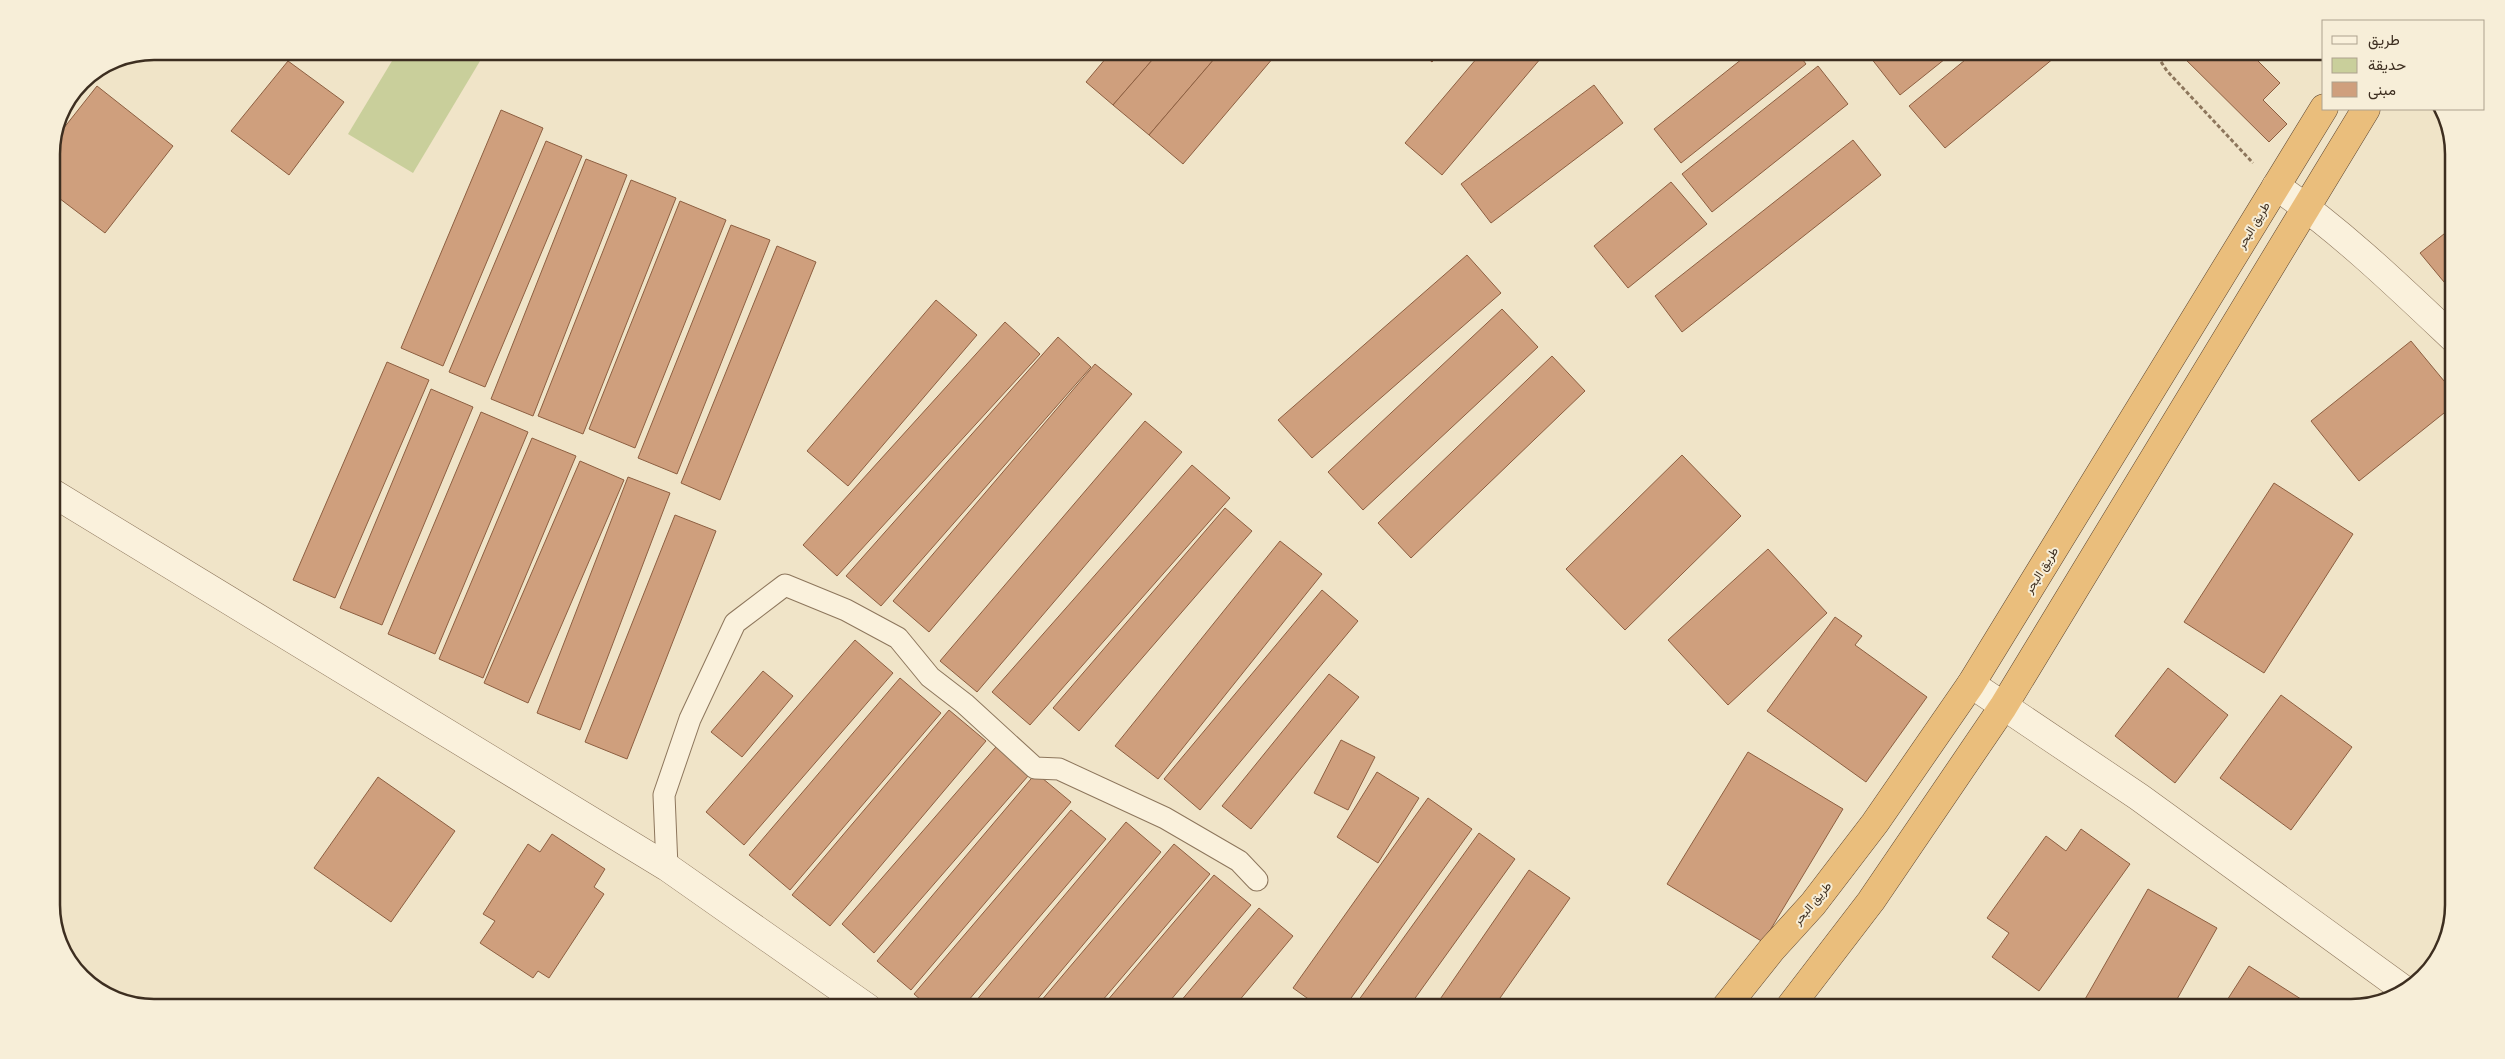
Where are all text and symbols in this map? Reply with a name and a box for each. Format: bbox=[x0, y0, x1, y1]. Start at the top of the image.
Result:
legend bbox=[2322, 20, 2485, 110]
text: طريق bbox=[2368, 30, 2400, 50]
text: حديقة bbox=[2368, 55, 2406, 74]
text: مبنى bbox=[2368, 80, 2396, 100]
street label: طريق البحر bbox=[2233, 199, 2274, 252]
street label: طريق البحر bbox=[2020, 544, 2062, 597]
street label: طريق البحر bbox=[1789, 878, 1835, 929]

